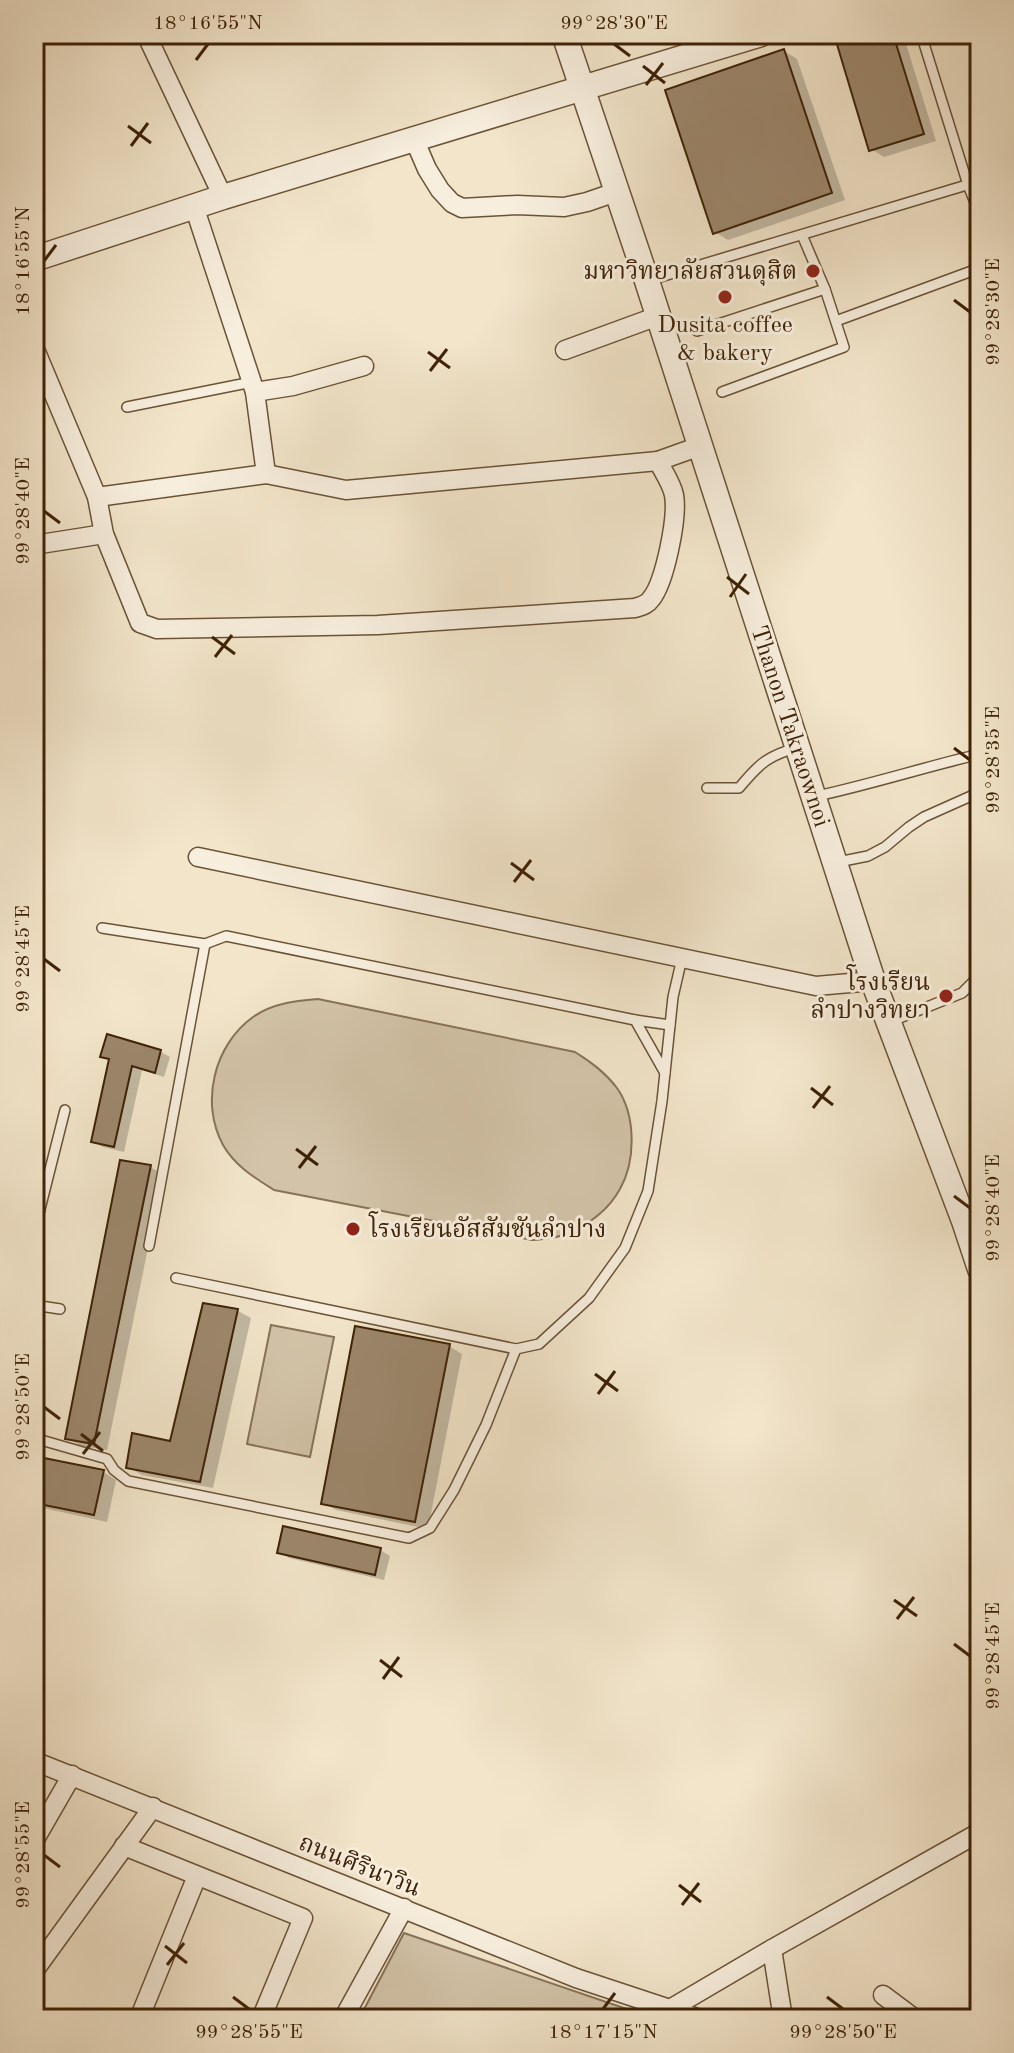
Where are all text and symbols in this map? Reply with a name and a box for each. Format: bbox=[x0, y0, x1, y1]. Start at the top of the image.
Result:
text: 18°16'55"N bbox=[153, 14, 263, 34]
text: 99°28'30"E bbox=[560, 14, 668, 34]
text: 18°16'55"N bbox=[14, 206, 34, 316]
place label: มหาวิทยาลัยสวนดุสิต bbox=[583, 258, 797, 286]
text: 99°28'30"E bbox=[984, 258, 1004, 366]
marker: มหาวิทยาลัยสวนดุสิต bbox=[804, 262, 822, 280]
marker: Dusita coffee & bakery bbox=[716, 288, 734, 306]
place label: Dusita coffee & bakery bbox=[657, 314, 793, 366]
text: 99°28'40"E bbox=[14, 457, 34, 565]
street label: Thanon Takraownoi bbox=[745, 623, 833, 830]
text: 99°28'35"E bbox=[984, 706, 1004, 814]
text: 99°28'45"E bbox=[14, 905, 34, 1013]
place label: โรงเรียน ลำปางวิทยา bbox=[811, 964, 930, 1024]
marker: โรงเรียน ลำปางวิทยา bbox=[937, 987, 955, 1005]
text: 99°28'40"E bbox=[984, 1154, 1004, 1262]
place label: โรงเรียนอัสสัมชันลำปาง bbox=[368, 1211, 606, 1243]
marker: โรงเรียนอัสสัมชันลำปาง bbox=[344, 1220, 362, 1238]
text: 99°28'50"E bbox=[14, 1353, 34, 1461]
text: 99°28'45"E bbox=[984, 1602, 1004, 1710]
text: 99°28'55"E bbox=[14, 1801, 34, 1909]
street label: ถนนศิรินาวิน bbox=[295, 1830, 424, 1902]
text: 99°28'55"E bbox=[195, 2023, 303, 2043]
text: 18°17'15"N bbox=[548, 2023, 658, 2043]
text: 99°28'50"E bbox=[789, 2023, 897, 2043]

